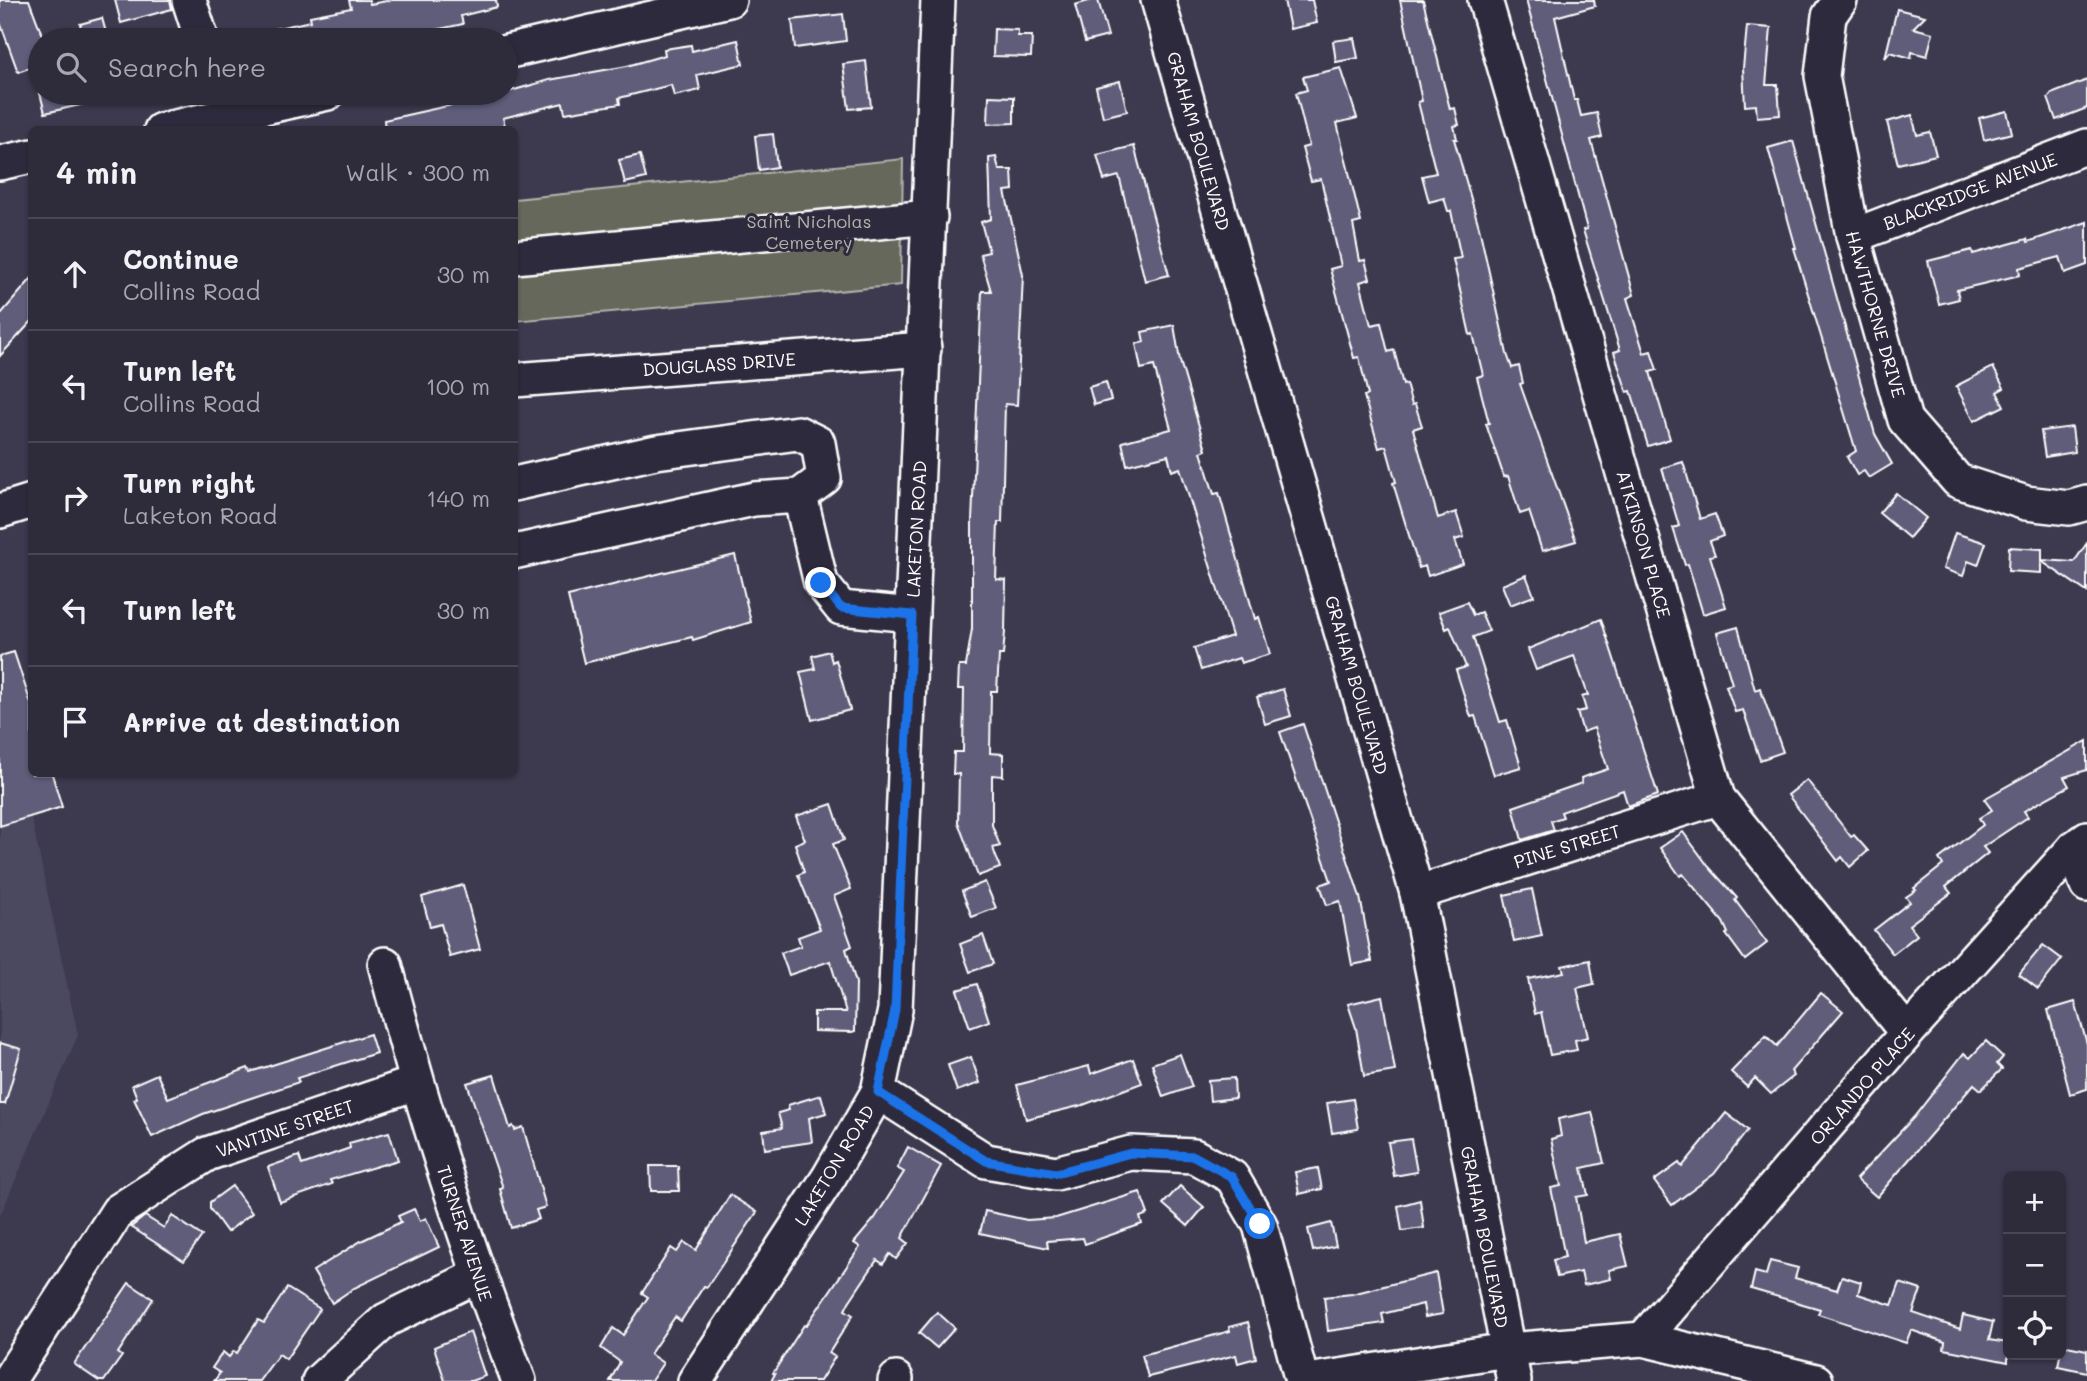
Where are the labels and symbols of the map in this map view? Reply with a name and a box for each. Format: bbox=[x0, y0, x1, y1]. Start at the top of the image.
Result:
street label: GRAHAM BOULEVARD bbox=[1162, 49, 1236, 233]
street label: BLACKRIDGE AVENUE bbox=[1880, 147, 2060, 235]
park label: Saint Nicholas Cemetery bbox=[746, 209, 872, 254]
street label: HAWTHORNE DRIVE bbox=[1841, 228, 1911, 400]
street label: DOUGLASS DRIVE bbox=[642, 347, 796, 381]
street label: LAKETON ROAD bbox=[900, 460, 932, 598]
street label: ATKINSON PLACE bbox=[1611, 467, 1677, 621]
route end bbox=[805, 567, 836, 598]
street label: GRAHAM BOULEVARD bbox=[1320, 593, 1394, 777]
street label: PINE STREET bbox=[1511, 818, 1623, 874]
street label: ORLANDO PLACE bbox=[1804, 1022, 1920, 1150]
street label: VANTINE STREET bbox=[213, 1093, 357, 1163]
street label: LAKETON ROAD bbox=[788, 1100, 880, 1230]
street label: GRAHAM BOULEVARD bbox=[1456, 1144, 1514, 1330]
street label: TURNER AVENUE bbox=[432, 1162, 498, 1304]
route start bbox=[1244, 1208, 1275, 1239]

